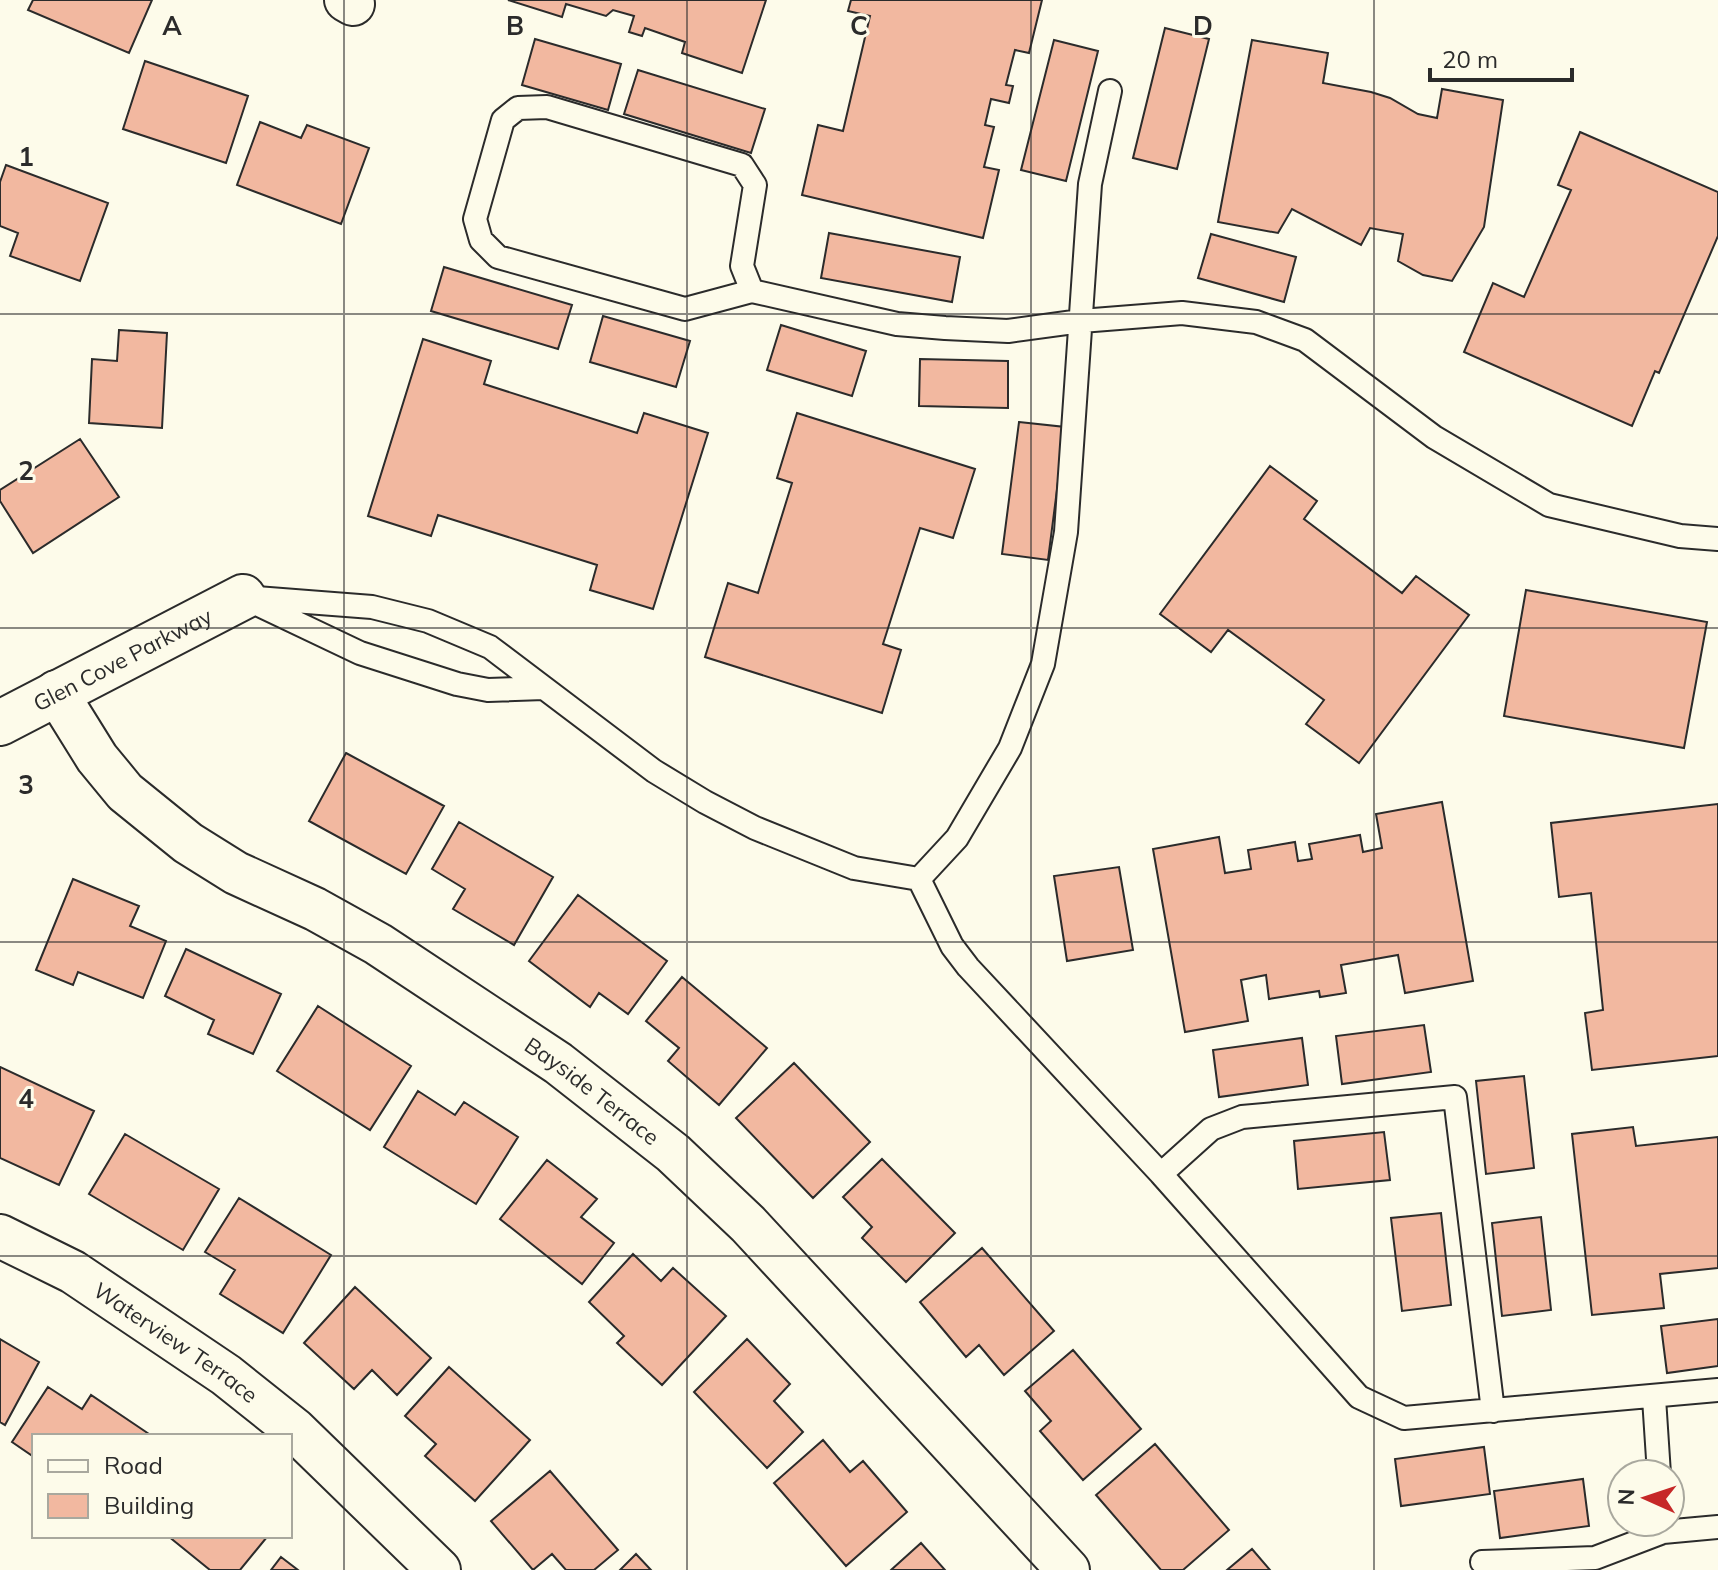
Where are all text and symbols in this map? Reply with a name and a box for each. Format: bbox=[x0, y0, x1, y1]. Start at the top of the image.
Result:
text: A bbox=[162, 9, 182, 42]
text: B bbox=[506, 9, 524, 42]
text: C bbox=[850, 9, 868, 42]
text: D bbox=[1193, 9, 1213, 42]
scale bar bbox=[1430, 32, 1572, 82]
text: 20 m bbox=[1442, 44, 1498, 74]
text: 1 bbox=[18, 140, 34, 173]
text: 2 bbox=[18, 454, 34, 487]
street label: Glen Cove Parkway bbox=[28, 601, 217, 717]
text: 3 bbox=[18, 768, 34, 801]
street label: Bayside Terrace bbox=[519, 1031, 665, 1151]
text: 4 bbox=[18, 1082, 34, 1115]
street label: Waterview Terrace bbox=[88, 1276, 264, 1409]
legend bbox=[32, 1434, 292, 1538]
text: Road bbox=[104, 1450, 163, 1480]
north arrow bbox=[1606, 1458, 1686, 1538]
text: N bbox=[1612, 1488, 1640, 1506]
text: Building bbox=[104, 1490, 194, 1520]

